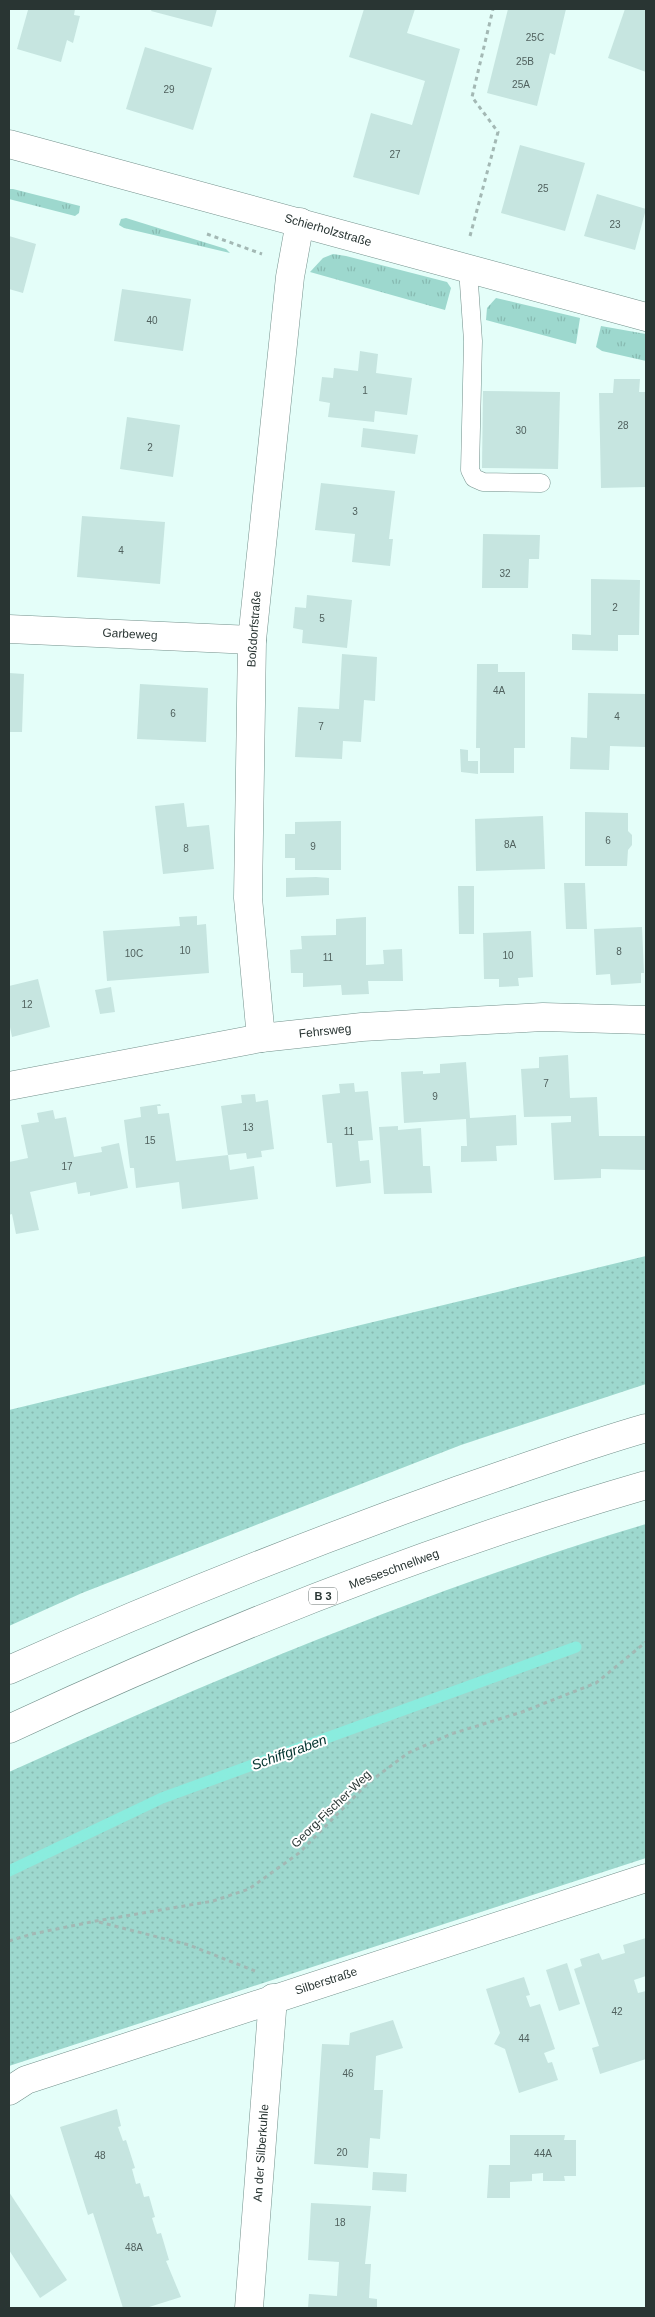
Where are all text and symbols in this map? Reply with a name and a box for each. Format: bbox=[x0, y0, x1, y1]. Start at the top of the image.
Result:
house number: 25C bbox=[526, 32, 544, 43]
house number: 25B bbox=[516, 56, 534, 67]
house number: 25A bbox=[512, 79, 530, 90]
house number: 29 bbox=[163, 84, 175, 95]
house number: 27 bbox=[389, 149, 401, 160]
house number: 25 bbox=[537, 183, 549, 194]
street label: Schierholzstraße bbox=[283, 211, 374, 249]
house number: 23 bbox=[609, 219, 621, 230]
house number: 40 bbox=[146, 315, 158, 326]
house number: 1 bbox=[362, 385, 368, 396]
house number: 28 bbox=[617, 420, 629, 431]
house number: 30 bbox=[515, 425, 527, 436]
house number: 2 bbox=[147, 442, 153, 453]
house number: 3 bbox=[352, 506, 358, 517]
house number: 4 bbox=[118, 545, 124, 556]
house number: 32 bbox=[499, 568, 511, 579]
street label: Boßdorfstraße bbox=[244, 590, 264, 668]
house number: 2 bbox=[612, 602, 618, 613]
house number: 5 bbox=[319, 613, 325, 624]
street label: Garbeweg bbox=[102, 626, 158, 642]
house number: 4A bbox=[493, 685, 505, 696]
house number: 6 bbox=[170, 708, 176, 719]
house number: 4 bbox=[614, 711, 620, 722]
house number: 7 bbox=[318, 721, 324, 732]
house number: 6 bbox=[605, 835, 611, 846]
house number: 8A bbox=[504, 839, 516, 850]
house number: 9 bbox=[310, 841, 316, 852]
house number: 8 bbox=[183, 843, 189, 854]
house number: 10 bbox=[179, 945, 191, 956]
house number: 8 bbox=[616, 946, 622, 957]
house number: 10C bbox=[125, 948, 143, 959]
house number: 10 bbox=[502, 950, 514, 961]
house number: 11 bbox=[323, 952, 334, 963]
house number: 12 bbox=[21, 999, 33, 1010]
street label: Fehrsweg bbox=[298, 1021, 352, 1041]
house number: 7 bbox=[543, 1078, 549, 1089]
house number: 9 bbox=[432, 1091, 438, 1102]
house number: 13 bbox=[242, 1122, 254, 1133]
house number: 11 bbox=[344, 1126, 355, 1137]
house number: 15 bbox=[144, 1135, 156, 1146]
house number: 17 bbox=[61, 1161, 73, 1172]
street label: Messeschnellweg bbox=[347, 1546, 441, 1592]
road number: B 3 bbox=[309, 1588, 337, 1604]
water label: Schiffgraben bbox=[249, 1731, 329, 1773]
street label: Georg-Fischer-Weg bbox=[288, 1767, 374, 1851]
street label: Silberstraße bbox=[293, 1964, 359, 1998]
house number: 42 bbox=[611, 2006, 623, 2017]
house number: 44 bbox=[518, 2033, 530, 2044]
house number: 46 bbox=[342, 2068, 354, 2079]
street label: An der Silberkuhle bbox=[251, 2103, 271, 2202]
house number: 20 bbox=[336, 2147, 348, 2158]
house number: 44A bbox=[534, 2148, 552, 2159]
house number: 48 bbox=[94, 2150, 106, 2161]
house number: 18 bbox=[334, 2217, 346, 2228]
house number: 48A bbox=[125, 2242, 143, 2253]

